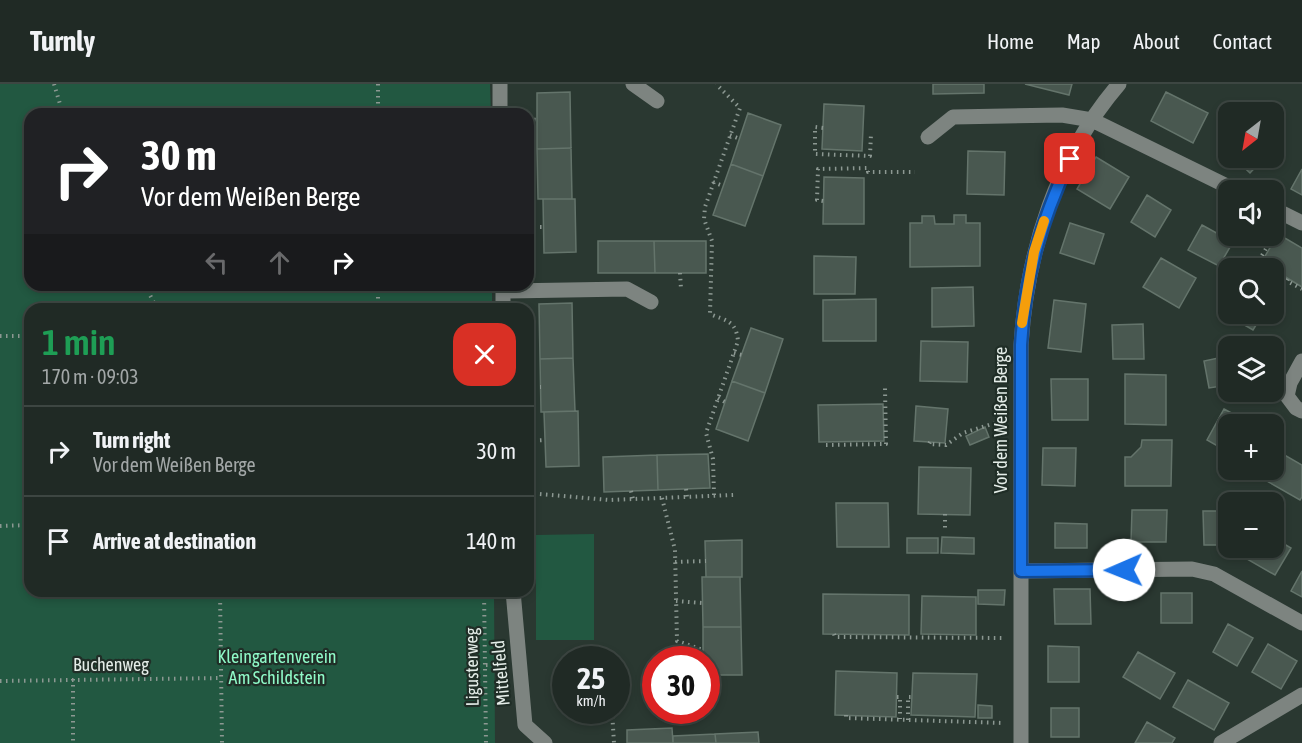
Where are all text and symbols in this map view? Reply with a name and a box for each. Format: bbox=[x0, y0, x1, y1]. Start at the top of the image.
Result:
text: Turnly bbox=[30, 25, 95, 57]
text: Home bbox=[987, 29, 1034, 53]
text: Map bbox=[1067, 29, 1101, 53]
text: About bbox=[1134, 29, 1180, 53]
text: Contact bbox=[1213, 29, 1272, 53]
north arrow bbox=[1218, 102, 1284, 168]
map controls bbox=[1218, 102, 1284, 558]
text: 30 m bbox=[141, 131, 216, 179]
icon: right bbox=[42, 132, 120, 210]
pin bbox=[1044, 133, 1095, 184]
icon: arrive bbox=[1053, 142, 1086, 175]
button: sound bbox=[1218, 180, 1284, 246]
text: Vor dem Weißen Berge bbox=[141, 181, 360, 212]
icon: left bbox=[200, 246, 233, 279]
icon: ahead bbox=[263, 246, 296, 279]
icon: right bbox=[326, 246, 359, 279]
button: search bbox=[1218, 258, 1284, 324]
text: 1 min bbox=[42, 321, 116, 363]
button: close bbox=[453, 323, 516, 386]
button: layers bbox=[1218, 336, 1284, 402]
street label: Vor dem Weißen Berge bbox=[990, 347, 1011, 493]
text: 170 m · 09:03 bbox=[42, 365, 139, 388]
button: + bbox=[1218, 414, 1284, 480]
text: Turn right bbox=[93, 427, 170, 453]
icon: right bbox=[42, 435, 75, 468]
text: 30 m bbox=[476, 438, 516, 464]
text: Vor dem Weißen Berge bbox=[93, 453, 256, 476]
button: − bbox=[1218, 492, 1284, 558]
icon: arrive bbox=[42, 525, 75, 558]
text: Arrive at destination bbox=[93, 528, 256, 554]
text: 140 m bbox=[466, 528, 516, 554]
position arrow bbox=[1092, 538, 1156, 602]
street label: Ligusterweg bbox=[460, 627, 483, 707]
street label: Mittelfeld bbox=[487, 639, 514, 707]
park label: Kleingartenverein Am Schildstein bbox=[218, 646, 337, 688]
speed limit sign: 30 bbox=[642, 646, 720, 724]
street label: Buchenweg bbox=[73, 654, 149, 675]
text: 25 bbox=[577, 661, 605, 695]
text: km/h bbox=[576, 692, 606, 709]

